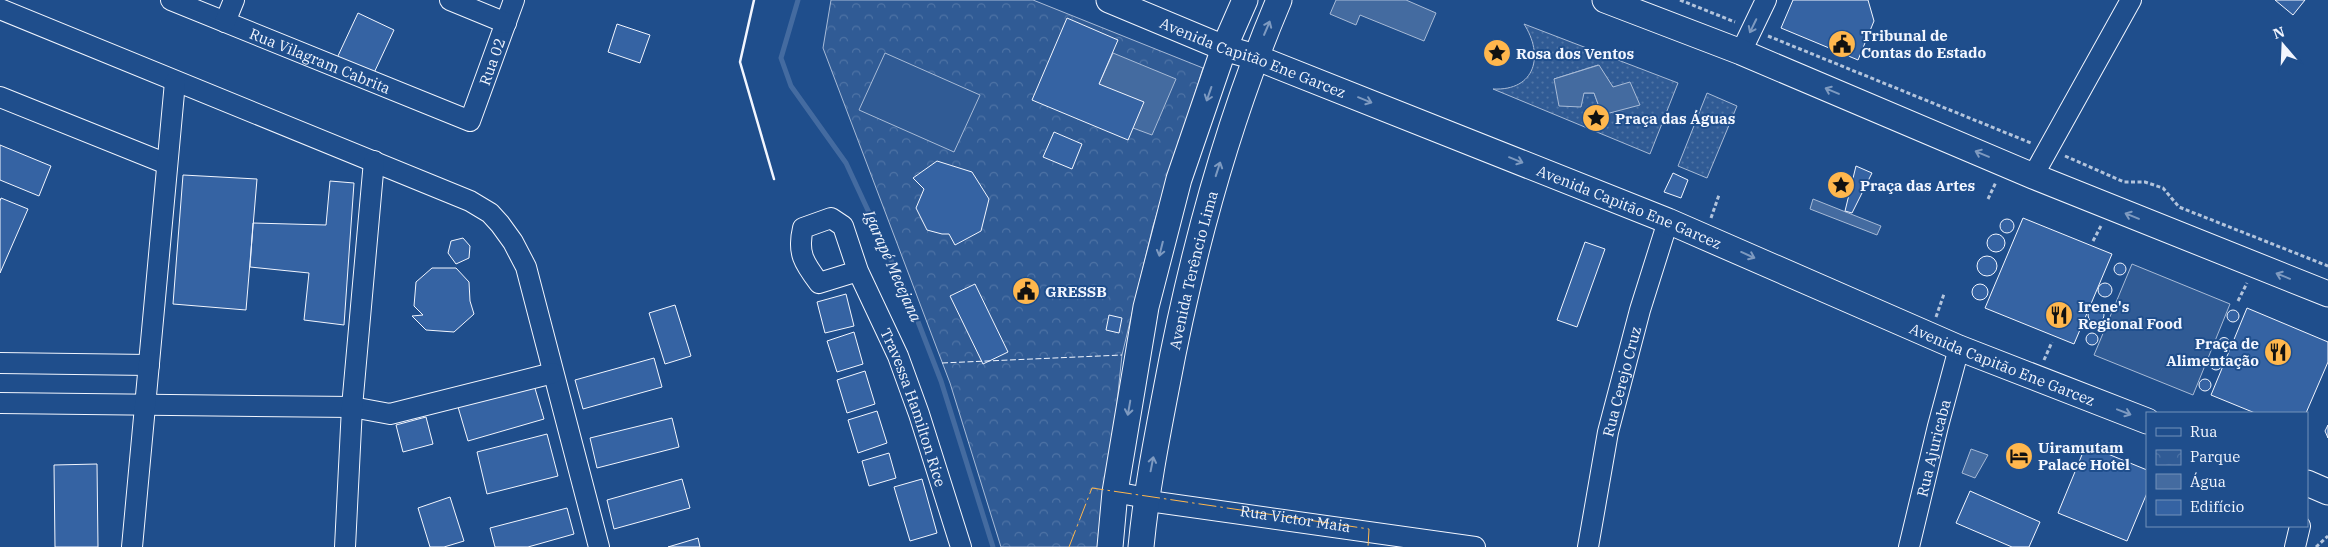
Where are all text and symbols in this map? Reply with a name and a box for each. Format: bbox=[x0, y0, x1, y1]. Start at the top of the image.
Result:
street label: Avenida Capitão Ene Garcez bbox=[1157, 13, 1349, 102]
one-way arrow bbox=[1748, 18, 1757, 33]
north arrow bbox=[2258, 20, 2308, 70]
one-way arrow bbox=[1263, 21, 1272, 36]
text: N bbox=[2271, 22, 2287, 43]
street label: Rua Vilagram Cabrita bbox=[247, 23, 394, 97]
place label: Tribunal de Contas do Estado bbox=[1861, 26, 1986, 62]
public building icon: Tribunal de Contas do Estado bbox=[1827, 29, 1857, 59]
street label: Rua 02 bbox=[474, 35, 509, 88]
place icon: Rosa dos Ventos bbox=[1482, 38, 1512, 68]
place label: Rosa dos Ventos bbox=[1516, 44, 1634, 63]
one-way arrow bbox=[1825, 85, 1840, 95]
one-way arrow bbox=[1203, 86, 1213, 102]
one-way arrow bbox=[1358, 97, 1373, 106]
place icon: Praça das Águas bbox=[1581, 103, 1611, 133]
place label: Praça das Águas bbox=[1615, 109, 1735, 128]
one-way arrow bbox=[1975, 149, 1990, 158]
one-way arrow bbox=[1508, 156, 1524, 165]
street label: Avenida Capitão Ene Garcez bbox=[1534, 160, 1725, 253]
one-way arrow bbox=[1214, 162, 1223, 177]
place icon: Praça das Artes bbox=[1826, 170, 1856, 200]
place label: Praça das Artes bbox=[1860, 176, 1975, 195]
street label: Avenida Terêncio Lima bbox=[1165, 188, 1221, 351]
water label: Igarapé Mecejana bbox=[859, 206, 927, 325]
one-way arrow bbox=[2125, 210, 2140, 220]
one-way arrow bbox=[1156, 241, 1165, 257]
one-way arrow bbox=[1740, 251, 1755, 261]
one-way arrow bbox=[2276, 271, 2291, 280]
public building icon: GRESSB bbox=[1011, 276, 1041, 306]
place label: GRESSB bbox=[1045, 282, 1107, 301]
place label: Irene's Regional Food bbox=[2078, 297, 2183, 333]
restaurant icon: Irene's Regional Food bbox=[2044, 300, 2074, 330]
street label: Avenida Capitão Ene Garcez bbox=[1907, 318, 2098, 409]
street label: Rua Cerejo Cruz bbox=[1598, 324, 1645, 439]
street label: Travessa Hamilton Rice bbox=[877, 325, 951, 489]
place label: Praça de Alimentação bbox=[2166, 334, 2259, 370]
restaurant icon: Praça de Alimentação bbox=[2263, 337, 2293, 367]
street label: Rua Ajuricaba bbox=[1912, 397, 1954, 498]
one-way arrow bbox=[1123, 400, 1133, 416]
one-way arrow bbox=[2116, 408, 2131, 417]
legend bbox=[2146, 412, 2308, 527]
text: Rua bbox=[2190, 422, 2217, 441]
place label: Uiramutam Palace Hotel bbox=[2038, 438, 2130, 474]
hotel icon: Uiramutam Palace Hotel bbox=[2004, 441, 2034, 471]
text: Parque bbox=[2190, 447, 2240, 466]
one-way arrow bbox=[1148, 456, 1158, 472]
text: Água bbox=[2190, 472, 2226, 491]
text: Edifício bbox=[2190, 497, 2244, 516]
street label: Rua Victor Maia bbox=[1239, 501, 1352, 536]

